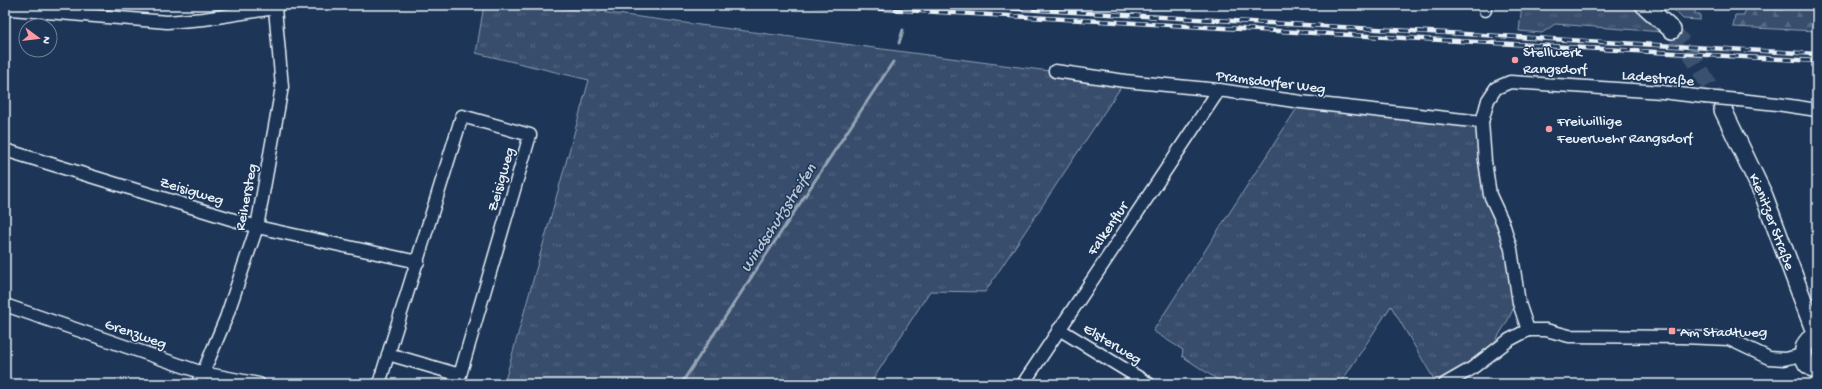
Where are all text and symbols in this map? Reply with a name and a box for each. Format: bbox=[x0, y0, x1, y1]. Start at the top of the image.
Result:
north arrow bbox=[18, 18, 58, 58]
text: N bbox=[39, 35, 52, 45]
place label: Stellwerk Rangsdorf bbox=[1523, 44, 1588, 79]
marker: Stellwerk Rangsdorf bbox=[1510, 55, 1520, 65]
street label: Pramsdorfer Weg bbox=[1214, 67, 1327, 99]
street label: Ladestraße bbox=[1621, 67, 1695, 91]
place label: Freiwillige Feuerwehr Rangsdorf bbox=[1556, 113, 1694, 148]
marker: Freiwillige Feuerwehr Rangsdorf bbox=[1544, 124, 1554, 134]
street label: Zeisigweg bbox=[484, 145, 520, 214]
water label: Windschutzstreifen bbox=[738, 161, 822, 277]
street label: Reihersteg bbox=[232, 162, 262, 232]
street label: Kienitzer Straße bbox=[1743, 171, 1798, 273]
street label: Zeisigweg bbox=[157, 174, 226, 210]
street label: Falkenflur bbox=[1084, 197, 1134, 260]
street label: Grenzweg bbox=[102, 316, 169, 354]
street label: Elsterweg bbox=[1079, 320, 1145, 369]
place label: Am Stadtweg bbox=[1680, 324, 1767, 342]
marker: Am Stadtweg bbox=[1667, 326, 1677, 336]

